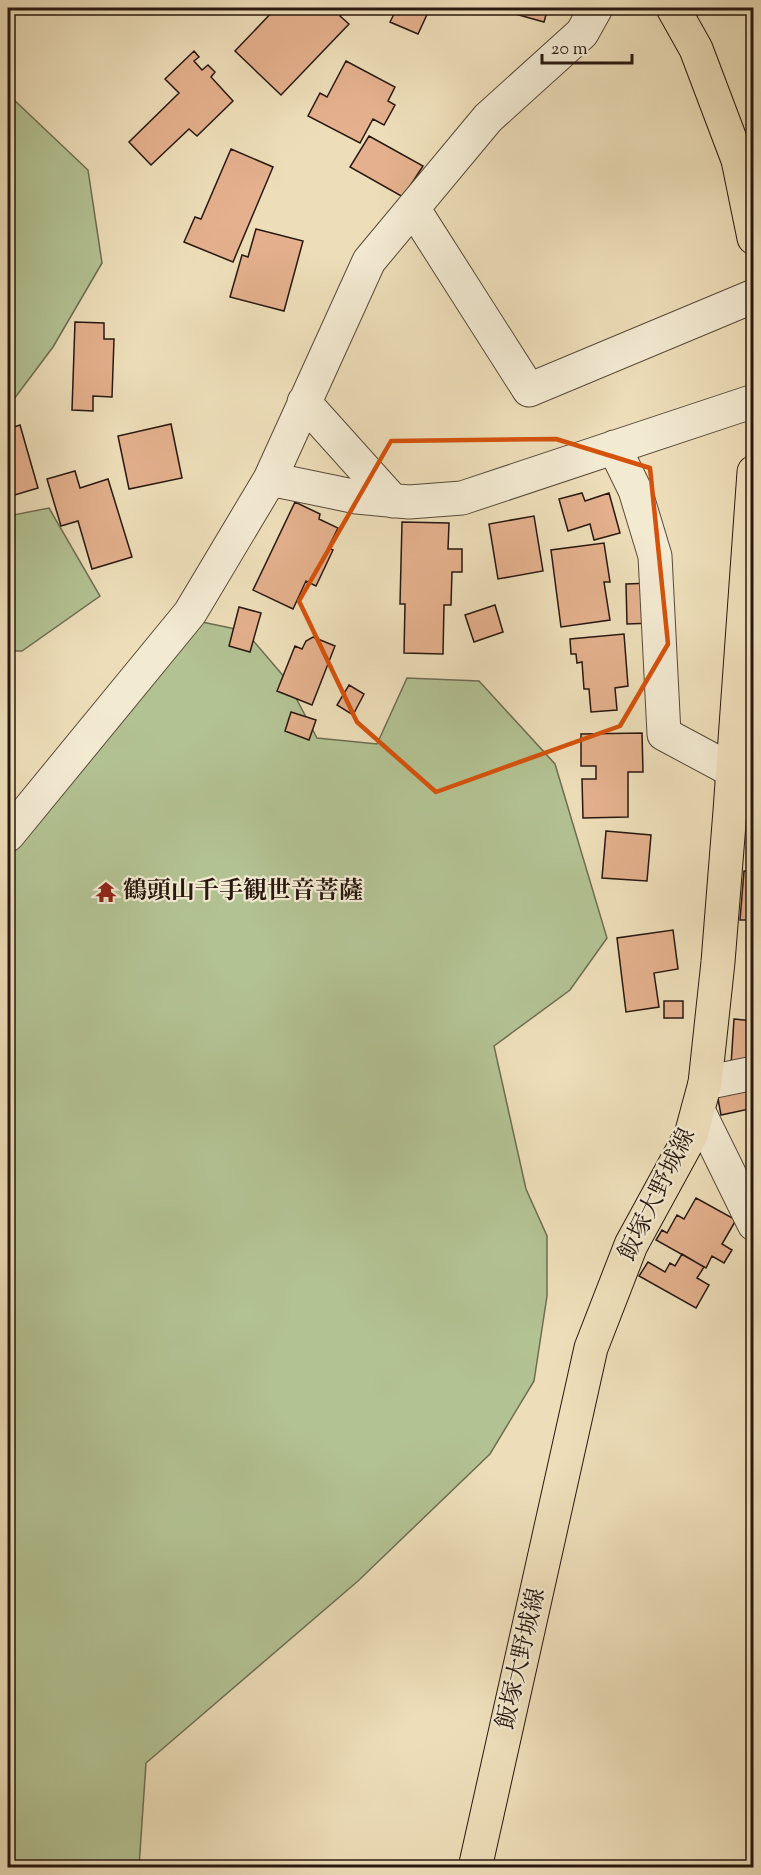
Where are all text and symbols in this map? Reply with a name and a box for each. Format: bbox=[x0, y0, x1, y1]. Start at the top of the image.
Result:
scale bar bbox=[542, 27, 632, 65]
text: 20 m bbox=[551, 37, 588, 63]
place label: 鶴頭山千手観世音菩薩 bbox=[123, 875, 363, 909]
temple icon: 鶴頭山千手観世音菩薩 bbox=[94, 880, 118, 904]
street label: 飯塚大野城線 bbox=[611, 1123, 705, 1267]
street label: 飯塚大野城線 bbox=[489, 1585, 555, 1733]

